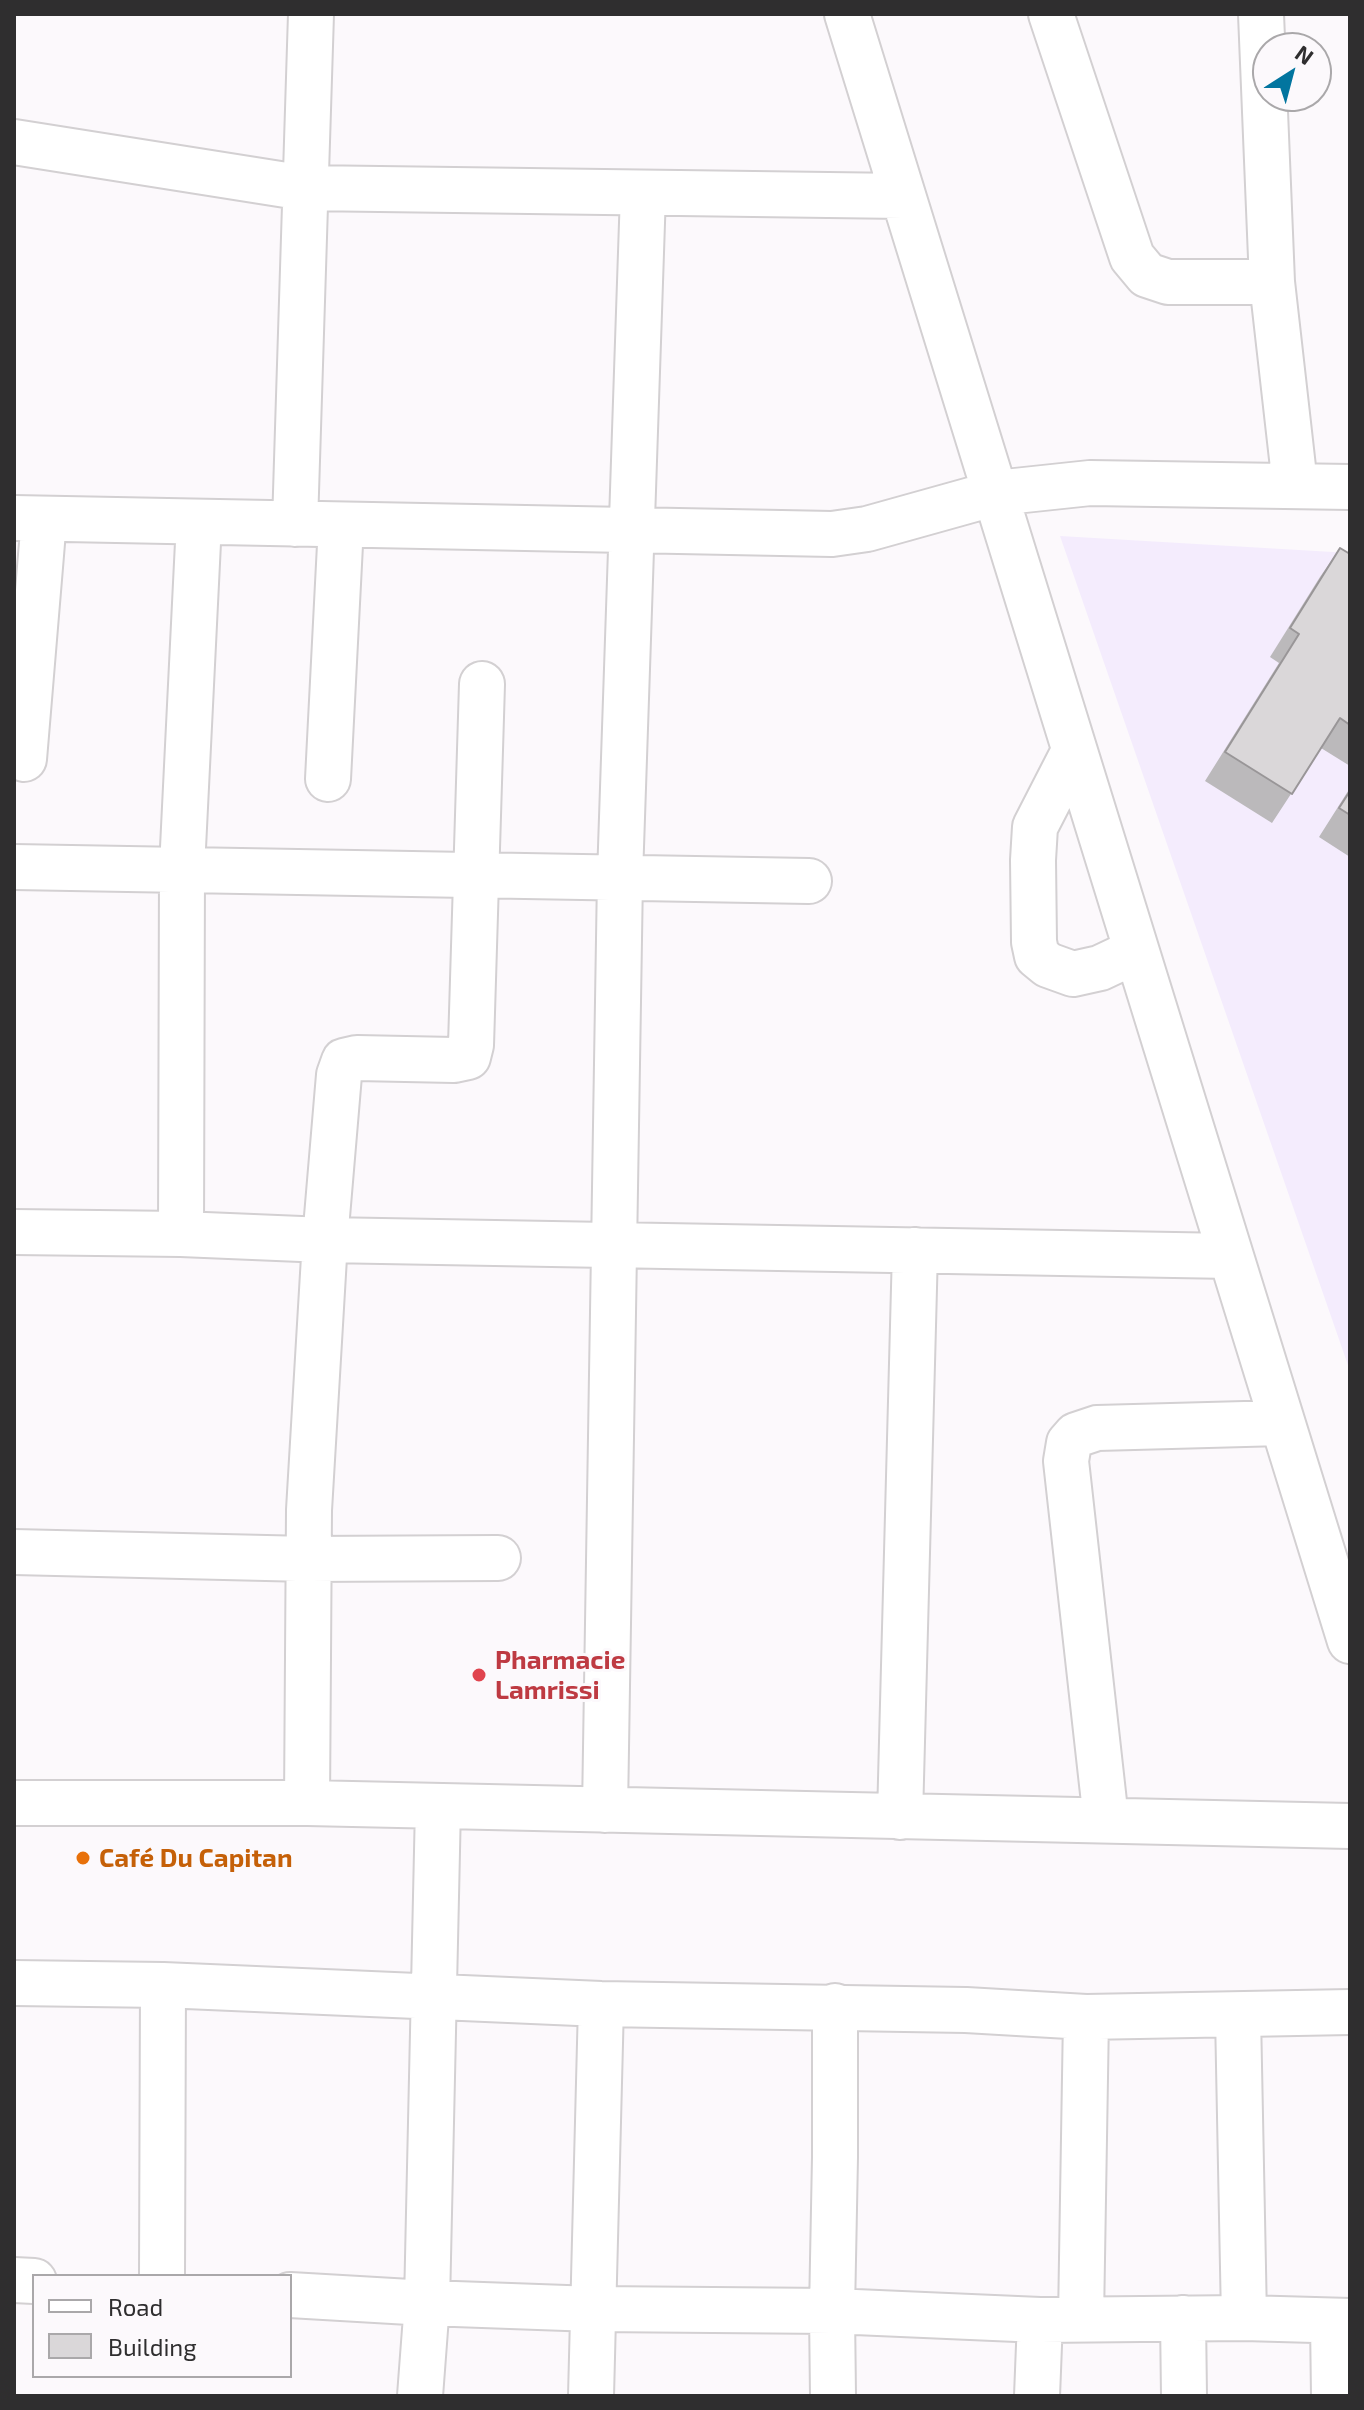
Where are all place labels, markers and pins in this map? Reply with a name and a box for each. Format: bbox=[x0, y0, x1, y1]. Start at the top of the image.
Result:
place label: Pharmacie Lamrissi bbox=[495, 1644, 625, 1706]
marker: Pharmacie Lamrissi bbox=[470, 1666, 488, 1684]
place label: Café Du Capitan bbox=[99, 1842, 293, 1874]
marker: Café Du Capitan bbox=[74, 1849, 92, 1867]

